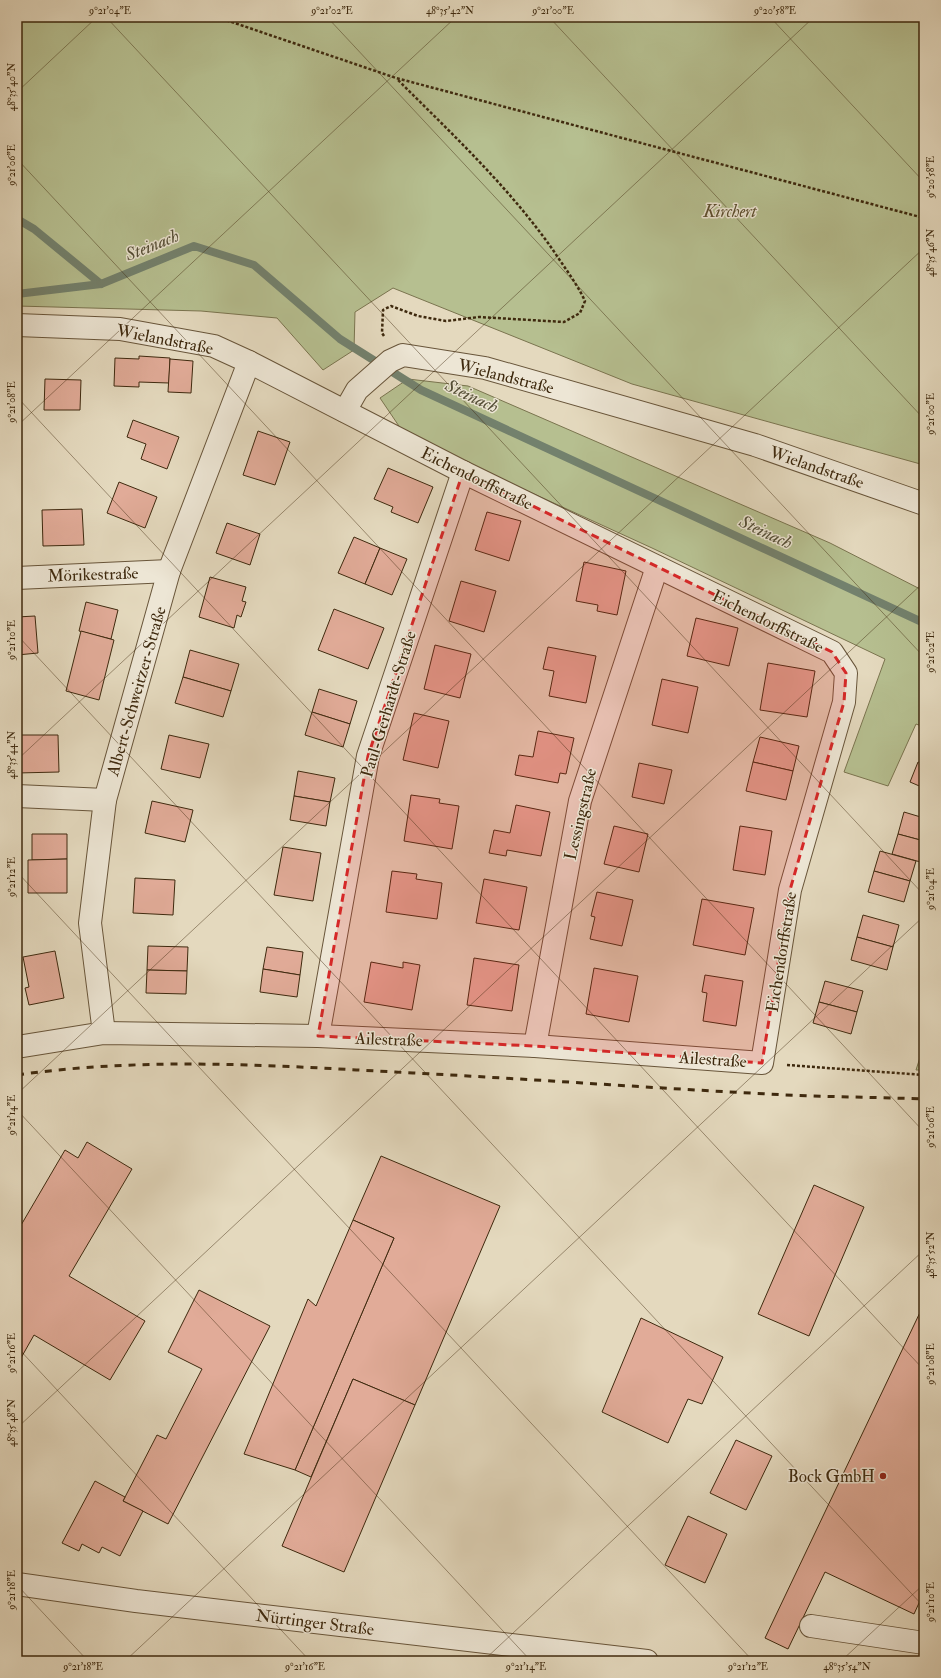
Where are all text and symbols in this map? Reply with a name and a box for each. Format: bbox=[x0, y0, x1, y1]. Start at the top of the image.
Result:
text: 9°21'04"E bbox=[88, 5, 131, 17]
text: 9°21'02"E bbox=[310, 5, 353, 17]
text: 48°35'42"N bbox=[426, 5, 474, 17]
text: 9°21'00"E bbox=[531, 5, 574, 17]
text: 9°20'58"E bbox=[753, 5, 796, 17]
text: 48°35'40"N bbox=[6, 63, 18, 111]
text: 9°21'06"E bbox=[6, 144, 18, 187]
text: 9°20'58"E bbox=[925, 156, 937, 199]
park label: Kirchert bbox=[703, 201, 758, 222]
water label: Steinach bbox=[121, 224, 182, 267]
text: 48°35'46"N bbox=[925, 229, 937, 277]
street label: Wielandstraße bbox=[114, 320, 215, 359]
street label: Wielandstraße bbox=[455, 354, 556, 399]
water label: Steinach bbox=[441, 374, 502, 419]
text: 9°21'08"E bbox=[6, 381, 18, 424]
text: 9°21'00"E bbox=[925, 393, 937, 436]
street label: Wielandstraße bbox=[766, 441, 867, 493]
street label: Eichendorffstraße bbox=[417, 442, 536, 515]
water label: Steinach bbox=[735, 510, 796, 555]
street label: Mörikestraße bbox=[47, 562, 139, 587]
street label: Eichendorffstraße bbox=[708, 585, 827, 658]
street label: Albert-Schweitzer-Straße bbox=[102, 604, 171, 779]
text: 9°21'10"E bbox=[6, 620, 18, 661]
street label: Paul-Gerhardt-Straße bbox=[356, 628, 421, 780]
text: 9°21'02"E bbox=[925, 631, 937, 674]
text: 48°35'44"N bbox=[6, 731, 18, 779]
street label: Lessingstraße bbox=[560, 766, 601, 862]
text: 9°21'12"E bbox=[6, 857, 18, 898]
text: 9°21'04"E bbox=[925, 868, 937, 911]
street label: Eichendorffstraße bbox=[762, 890, 801, 1014]
street label: Ailestraße bbox=[354, 1028, 423, 1051]
street label: Ailestraße bbox=[677, 1047, 747, 1072]
text: 9°21'14"E bbox=[6, 1095, 18, 1136]
text: 9°21'06"E bbox=[925, 1106, 937, 1149]
text: 48°35'52"N bbox=[925, 1231, 937, 1279]
text: 9°21'16"E bbox=[6, 1333, 18, 1374]
text: 9°21'08"E bbox=[925, 1343, 937, 1386]
text: 48°35'48"N bbox=[6, 1399, 18, 1447]
place label: Bock GmbH bbox=[788, 1466, 875, 1487]
marker: Bock GmbH bbox=[878, 1471, 888, 1481]
text: 9°21'18"E bbox=[6, 1570, 18, 1611]
text: 9°21'10"E bbox=[925, 1582, 937, 1623]
street label: Nürtinger Straße bbox=[255, 1605, 375, 1640]
text: 9°21'18"E bbox=[62, 1661, 103, 1673]
text: 9°21'16"E bbox=[284, 1661, 325, 1673]
text: 9°21'14"E bbox=[505, 1661, 546, 1673]
text: 9°21'12"E bbox=[727, 1661, 768, 1673]
text: 48°35'54"N bbox=[823, 1661, 871, 1673]

